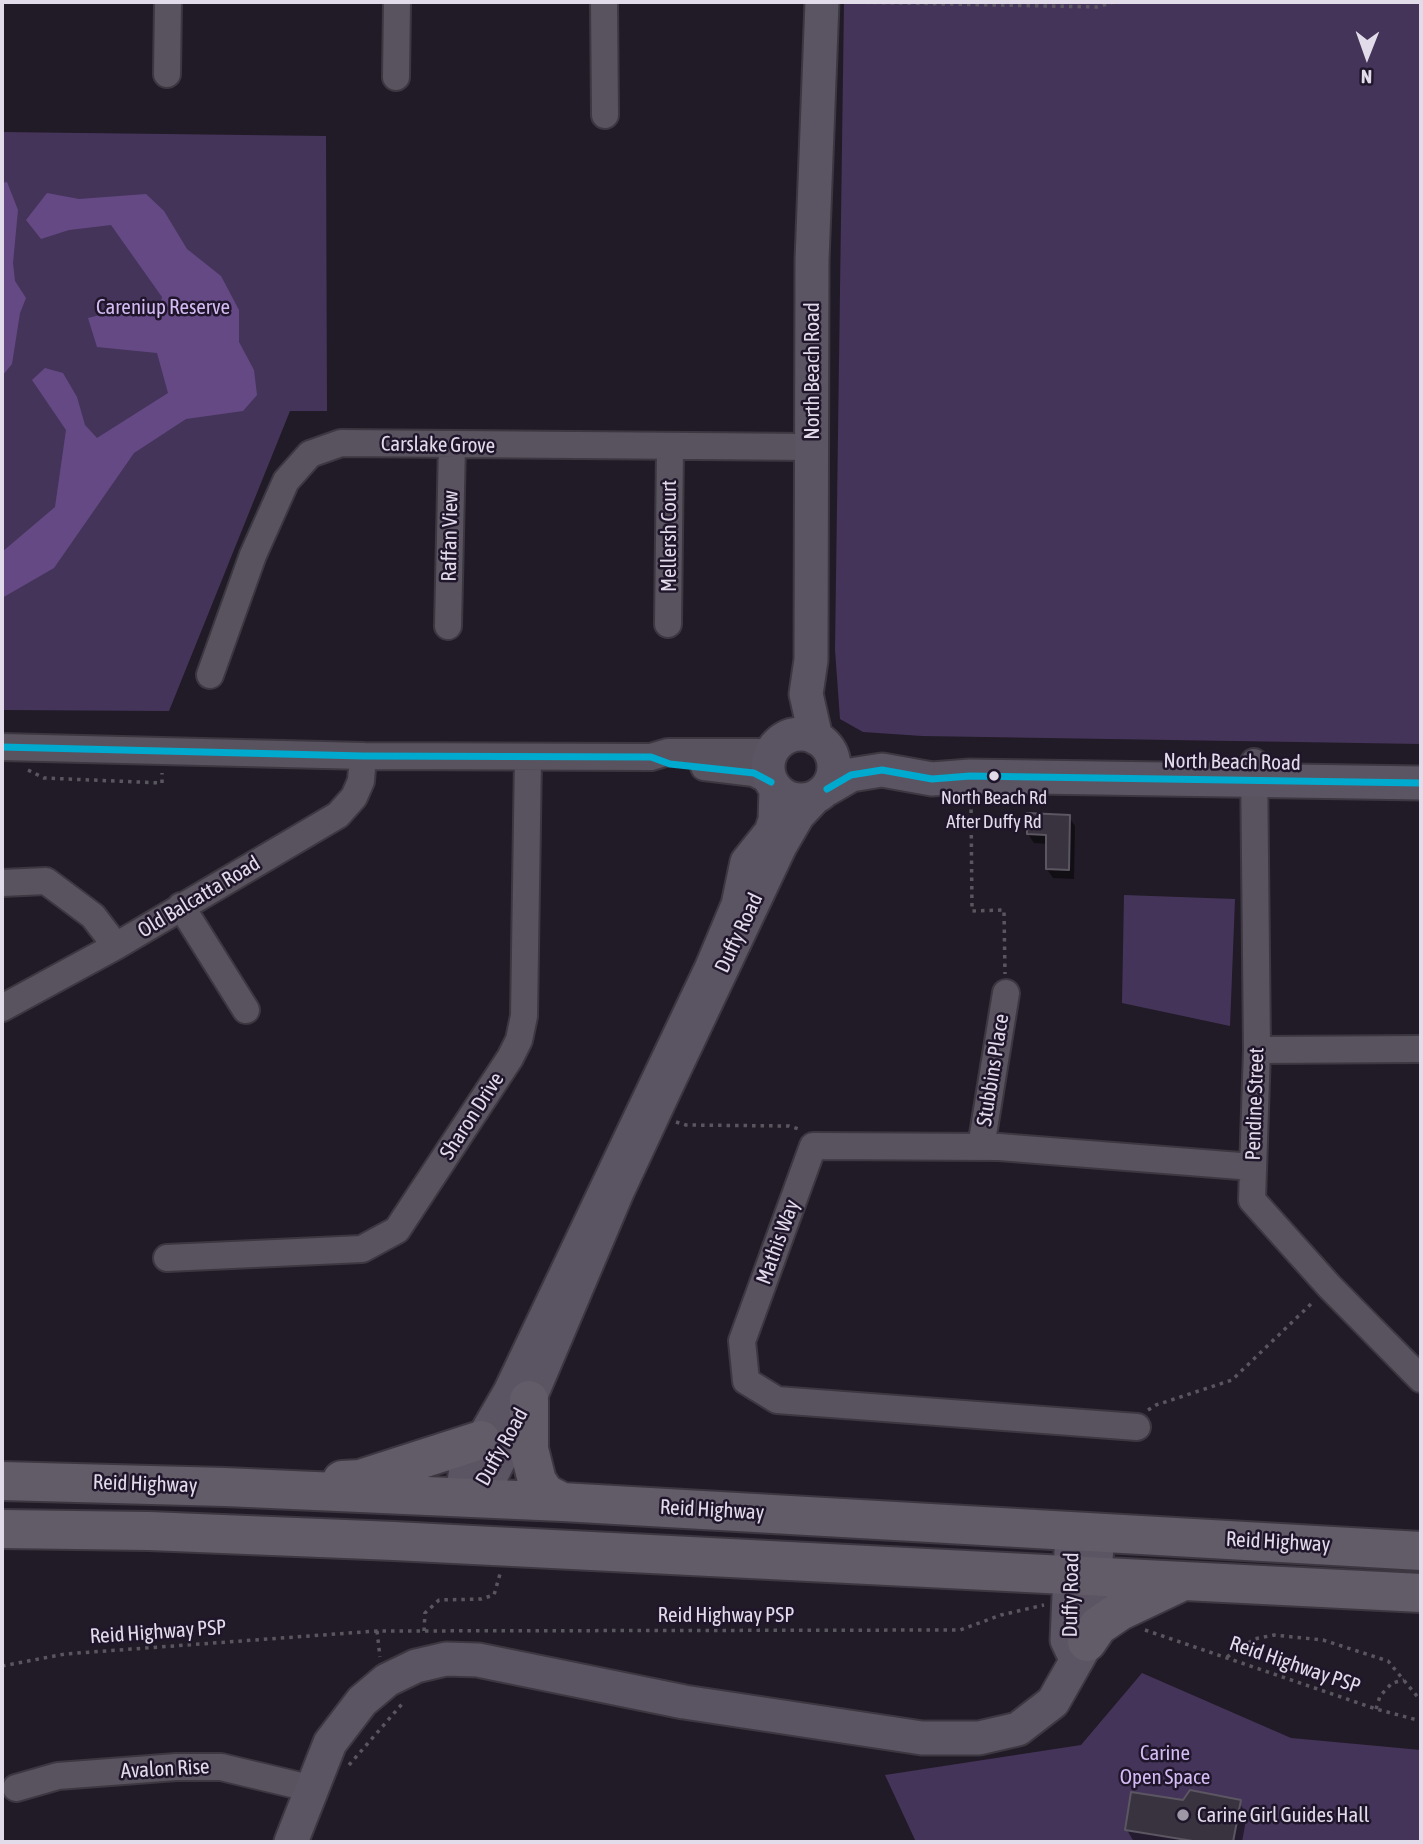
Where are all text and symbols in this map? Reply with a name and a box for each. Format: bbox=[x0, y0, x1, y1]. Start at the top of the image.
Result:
north arrow bbox=[1332, 21, 1402, 91]
text: N bbox=[1361, 66, 1372, 88]
park label: Careniup Reserve bbox=[96, 294, 230, 320]
street label: North Beach Road bbox=[799, 302, 825, 440]
street label: Carslake Grove bbox=[381, 431, 495, 459]
street label: Mellersh Court bbox=[656, 480, 682, 592]
street label: Raffan View bbox=[437, 490, 463, 582]
street label: North Beach Road bbox=[1163, 748, 1301, 776]
marker: North Beach Rd After Duffy Rd bbox=[987, 769, 1001, 783]
place label: North Beach Rd After Duffy Rd bbox=[941, 787, 1047, 831]
street label: Old Balcatta Road bbox=[133, 851, 265, 943]
street label: Duffy Road bbox=[710, 889, 768, 977]
street label: Stubbins Place bbox=[972, 1012, 1014, 1128]
street label: Pendine Street bbox=[1240, 1047, 1270, 1161]
street label: Sharon Drive bbox=[435, 1068, 509, 1164]
street label: Mathis Way bbox=[751, 1196, 805, 1288]
street label: Duffy Road bbox=[470, 1404, 534, 1490]
street label: Reid Highway bbox=[92, 1470, 198, 1498]
street label: Reid Highway bbox=[659, 1495, 765, 1525]
street label: Reid Highway bbox=[1225, 1527, 1331, 1557]
street label: Duffy Road bbox=[1058, 1552, 1084, 1638]
street label: Reid Highway PSP bbox=[658, 1602, 794, 1628]
street label: Reid Highway PSP bbox=[89, 1615, 227, 1649]
street label: Reid Highway PSP bbox=[1226, 1631, 1364, 1699]
park label: Carine Open Space bbox=[1120, 1740, 1210, 1790]
street label: Avalon Rise bbox=[120, 1754, 210, 1784]
place label: Carine Girl Guides Hall bbox=[1197, 1802, 1369, 1828]
marker: Carine Girl Guides Hall bbox=[1175, 1807, 1191, 1823]

